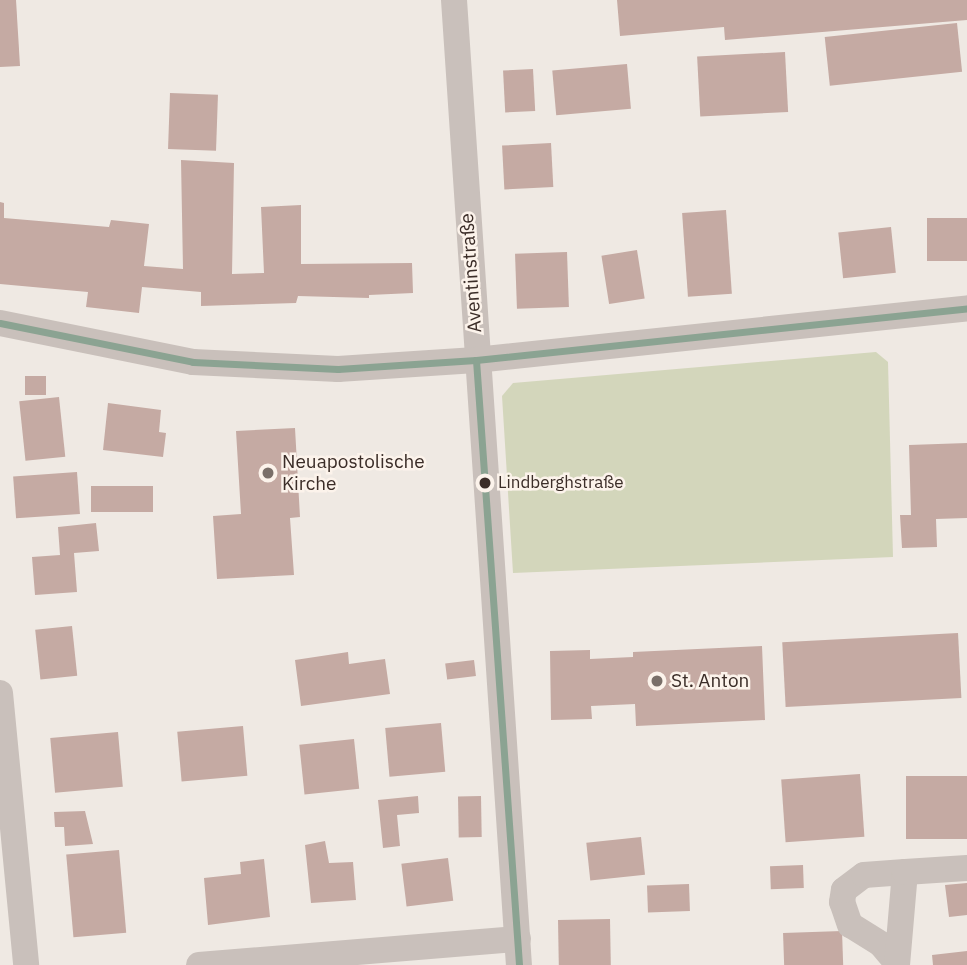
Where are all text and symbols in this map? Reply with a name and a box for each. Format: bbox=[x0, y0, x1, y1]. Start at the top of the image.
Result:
street label: Aventinstraße bbox=[455, 212, 487, 334]
place label: Neuapostolische Kirche bbox=[282, 451, 425, 495]
marker: Neuapostolische Kirche bbox=[260, 465, 276, 481]
place label: Lindberghstraße bbox=[498, 473, 624, 493]
marker: Lindberghstraße bbox=[478, 476, 492, 490]
place label: St. Anton bbox=[671, 670, 749, 692]
marker: St. Anton bbox=[649, 673, 665, 689]

